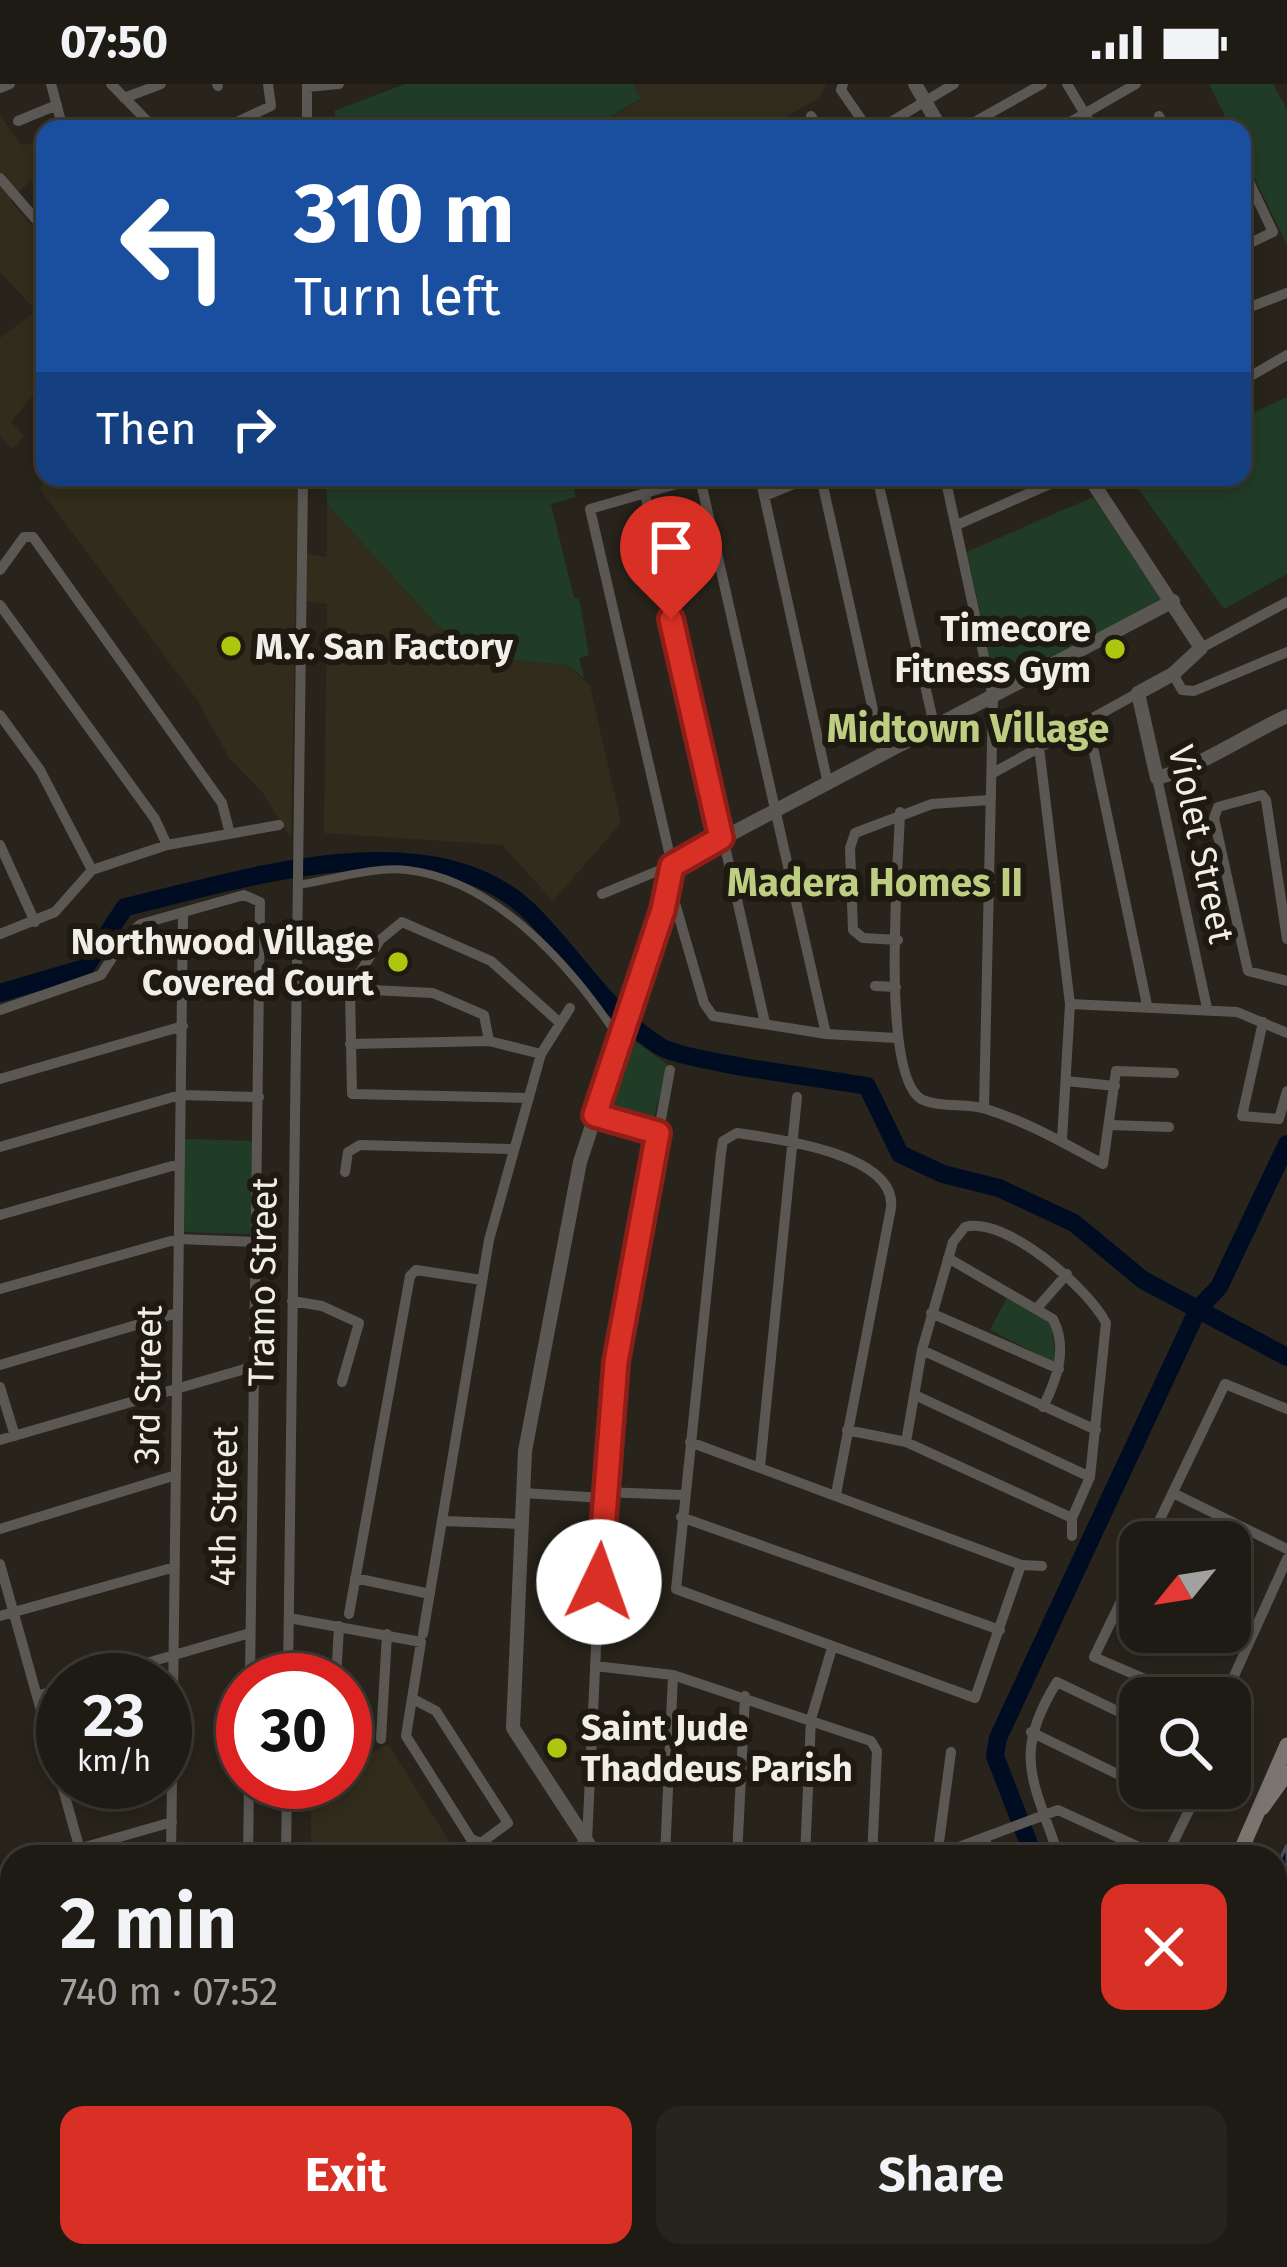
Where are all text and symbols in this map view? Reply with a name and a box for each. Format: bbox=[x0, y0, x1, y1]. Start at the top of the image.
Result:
text: 07:50 bbox=[60, 15, 168, 69]
text: 310 m bbox=[294, 163, 515, 264]
icon: left bbox=[96, 168, 252, 324]
text: Turn left bbox=[294, 265, 501, 329]
icon: right bbox=[221, 396, 287, 462]
text: Then bbox=[96, 402, 197, 456]
pin bbox=[620, 496, 722, 619]
icon: arrive bbox=[638, 514, 704, 580]
place label: Timecore Fitness Gym bbox=[894, 607, 1091, 692]
place label: M.Y. San Factory bbox=[255, 625, 513, 669]
marker: M.Y. San Factory bbox=[218, 633, 244, 659]
marker: Timecore Fitness Gym bbox=[1102, 636, 1128, 662]
district label: Midtown Village bbox=[827, 706, 1109, 752]
street label: Violet Street bbox=[1159, 741, 1243, 947]
district label: Madera Homes II bbox=[727, 860, 1023, 906]
place label: Northwood Village Covered Court bbox=[71, 920, 375, 1005]
marker: Northwood Village Covered Court bbox=[385, 949, 411, 975]
street label: Tramo Street bbox=[239, 1177, 287, 1387]
street label: 3rd Street bbox=[125, 1305, 171, 1465]
street label: 4th Street bbox=[201, 1425, 247, 1587]
position arrow bbox=[536, 1519, 662, 1645]
north arrow bbox=[1119, 1521, 1251, 1653]
map controls bbox=[1119, 1521, 1251, 1809]
speed limit sign: 30 bbox=[216, 1653, 372, 1809]
button: search bbox=[1119, 1677, 1251, 1809]
text: 23 bbox=[83, 1680, 145, 1752]
place label: Saint Jude Thaddeus Parish bbox=[581, 1706, 853, 1791]
marker: Saint Jude Thaddeus Parish bbox=[544, 1735, 570, 1761]
text: km/h bbox=[77, 1743, 151, 1779]
text: 2 min bbox=[60, 1881, 237, 1967]
button: close bbox=[1101, 1884, 1227, 2010]
text: 740 m · 07:52 bbox=[60, 1969, 278, 2015]
button: Exit bbox=[60, 2106, 632, 2244]
button: Share bbox=[656, 2106, 1227, 2244]

